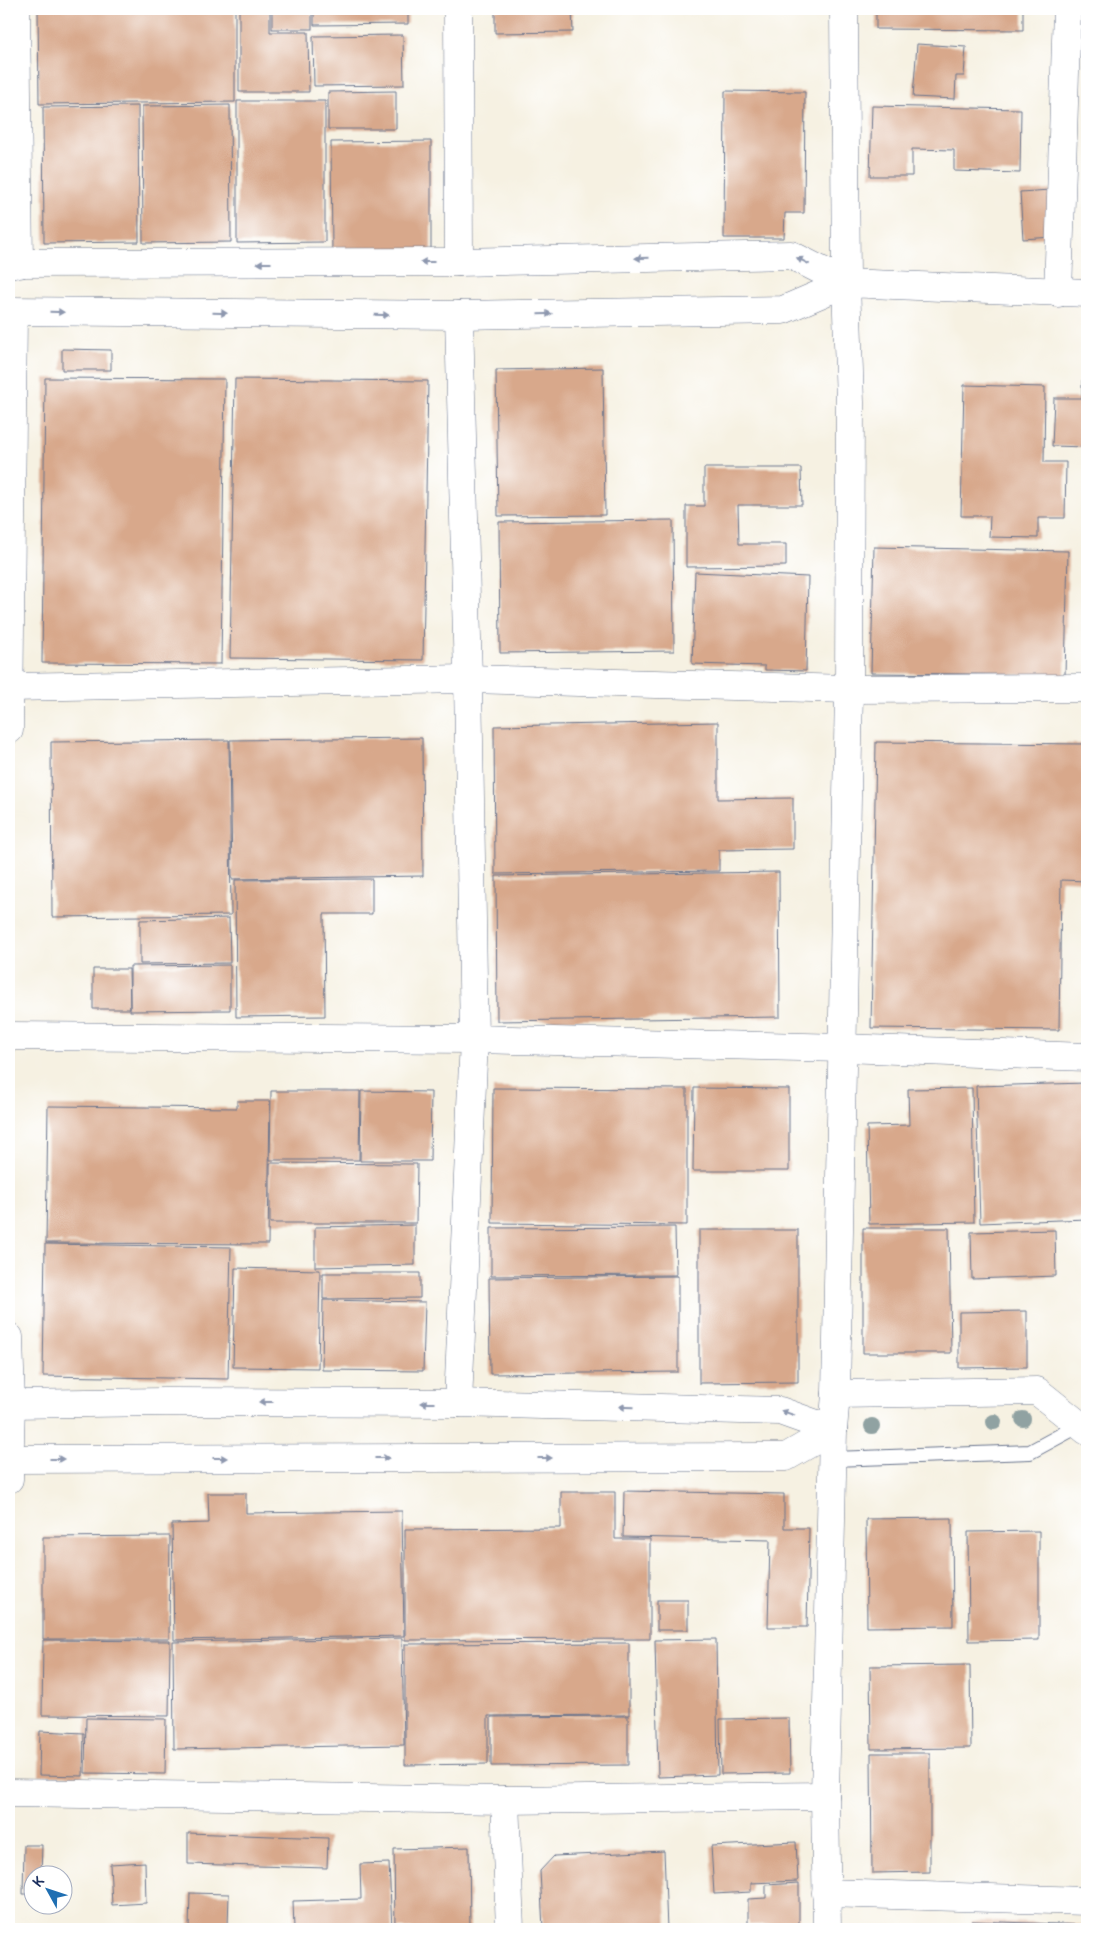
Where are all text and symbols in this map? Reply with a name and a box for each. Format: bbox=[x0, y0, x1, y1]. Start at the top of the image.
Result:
one-way arrow bbox=[633, 254, 649, 262]
one-way arrow bbox=[796, 257, 810, 265]
one-way arrow bbox=[418, 258, 434, 266]
one-way arrow bbox=[256, 259, 272, 267]
one-way arrow bbox=[50, 308, 66, 316]
one-way arrow bbox=[212, 309, 228, 317]
one-way arrow bbox=[537, 310, 553, 318]
one-way arrow bbox=[375, 311, 391, 319]
one-way arrow bbox=[258, 1398, 274, 1406]
one-way arrow bbox=[420, 1398, 436, 1406]
one-way arrow bbox=[618, 1403, 634, 1411]
one-way arrow bbox=[780, 1409, 795, 1417]
one-way arrow bbox=[212, 1454, 228, 1462]
one-way arrow bbox=[375, 1454, 391, 1462]
one-way arrow bbox=[537, 1454, 553, 1462]
one-way arrow bbox=[50, 1455, 66, 1463]
north arrow bbox=[22, 1866, 72, 1916]
text: K bbox=[29, 1873, 48, 1891]

